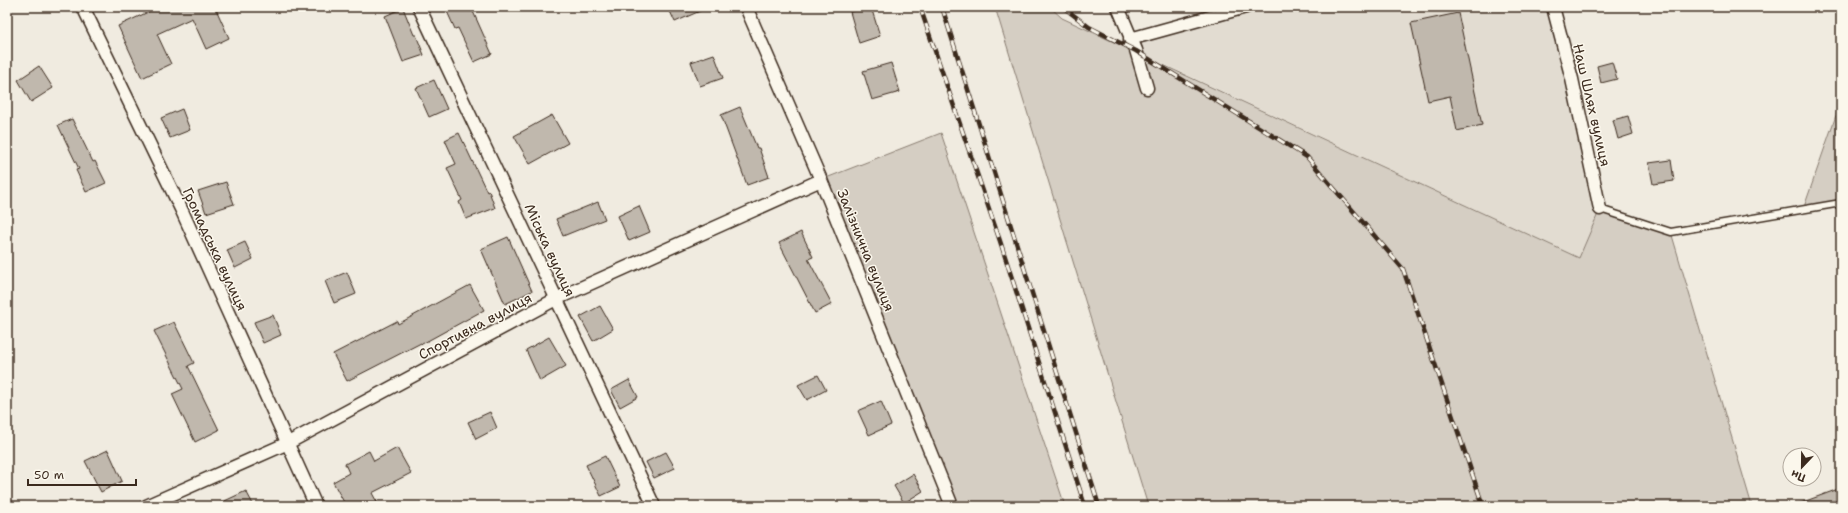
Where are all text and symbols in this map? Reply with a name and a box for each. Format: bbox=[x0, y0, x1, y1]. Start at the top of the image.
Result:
street label: Наш Шлях вулиця bbox=[1569, 42, 1615, 168]
street label: Громадська вулиця bbox=[179, 184, 251, 314]
street label: Залізнична вулиця bbox=[833, 186, 899, 314]
street label: Міська вулиця bbox=[521, 201, 579, 299]
street label: Спортивна вулиця bbox=[415, 288, 535, 364]
north arrow bbox=[1782, 447, 1822, 487]
scale bar bbox=[28, 461, 136, 487]
text: Пн bbox=[1789, 466, 1808, 485]
text: 50 m bbox=[34, 467, 64, 483]

